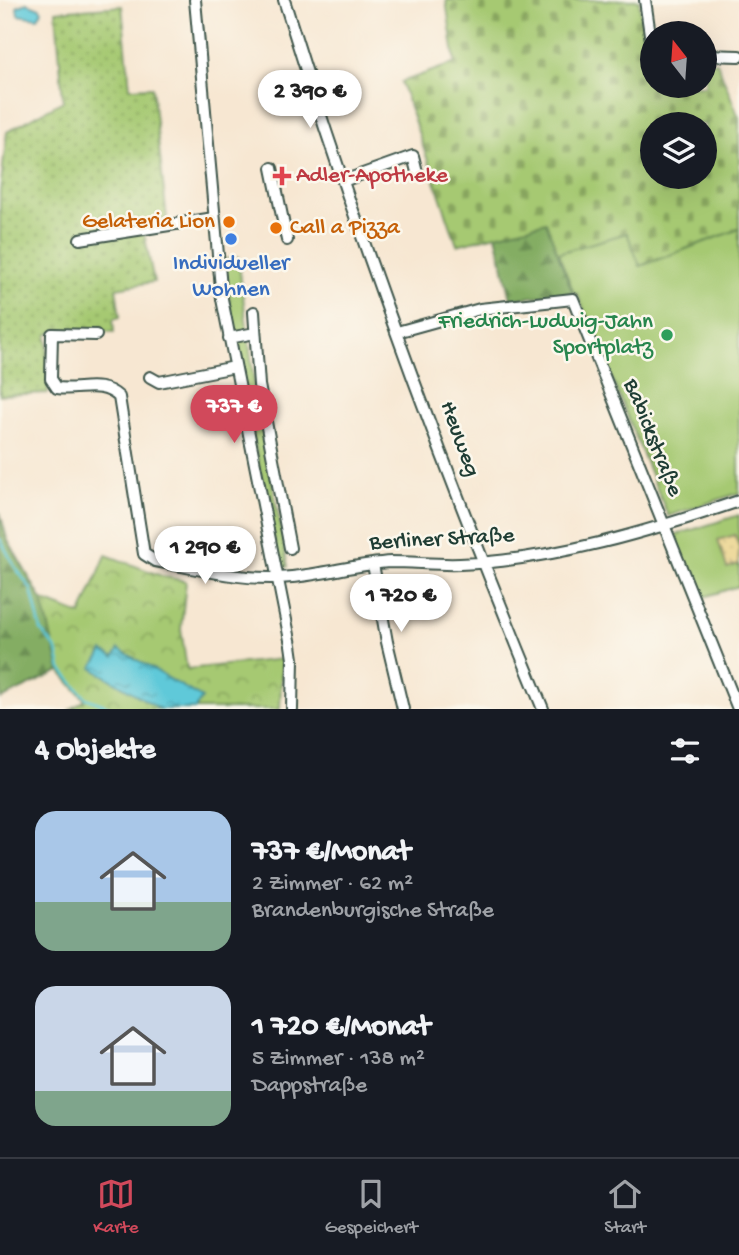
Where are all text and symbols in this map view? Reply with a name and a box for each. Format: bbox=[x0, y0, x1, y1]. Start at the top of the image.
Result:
north arrow bbox=[640, 21, 718, 98]
map controls bbox=[640, 21, 717, 189]
pin: 2 390 € bbox=[245, 71, 375, 130]
text: 2 390 € bbox=[274, 79, 346, 106]
button: layers bbox=[640, 112, 717, 189]
place label: Adler-Apotheke bbox=[296, 163, 449, 190]
marker: Adler-Apotheke bbox=[274, 168, 290, 184]
place label: Gelateria Lion bbox=[82, 209, 215, 236]
marker: Gelateria Lion bbox=[221, 214, 237, 230]
place label: Call a Pizza bbox=[290, 215, 401, 242]
marker: Call a Pizza bbox=[268, 220, 284, 236]
marker: Individueller Wohnen bbox=[223, 231, 239, 247]
place label: Individueller Wohnen bbox=[173, 251, 291, 304]
place label: Friedrich-Ludwig-Jahn Sportplatz bbox=[437, 309, 654, 362]
marker: Friedrich-Ludwig-Jahn Sportplatz bbox=[659, 327, 675, 343]
street label: Babickstraße bbox=[616, 374, 688, 502]
pin: 737 € bbox=[185, 386, 283, 445]
text: 737 € bbox=[207, 394, 262, 421]
street label: Heuweg bbox=[433, 397, 485, 481]
street label: Berliner Straße bbox=[368, 523, 516, 557]
pin: 1 290 € bbox=[140, 526, 270, 586]
text: 1 290 € bbox=[170, 535, 240, 562]
pin: 1 720 € bbox=[336, 574, 466, 634]
text: 1 720 € bbox=[366, 583, 436, 610]
icon: filters bbox=[666, 732, 704, 770]
text: 4 Objekte bbox=[35, 734, 156, 769]
text: 737 €/Monat bbox=[252, 836, 410, 871]
icon: home bbox=[91, 839, 175, 923]
text: 2 Zimmer · 62 m² bbox=[252, 871, 413, 898]
text: Brandenburgische Straße bbox=[252, 898, 494, 925]
text: 1 720 €/Monat bbox=[252, 1011, 430, 1046]
icon: home bbox=[91, 1014, 175, 1098]
text: 5 Zimmer · 138 m² bbox=[252, 1046, 425, 1073]
text: Dappstraße bbox=[252, 1073, 367, 1100]
tab: Karte bbox=[93, 1175, 138, 1240]
tab: Gespeichert bbox=[325, 1175, 418, 1240]
tab: Start bbox=[604, 1175, 646, 1240]

